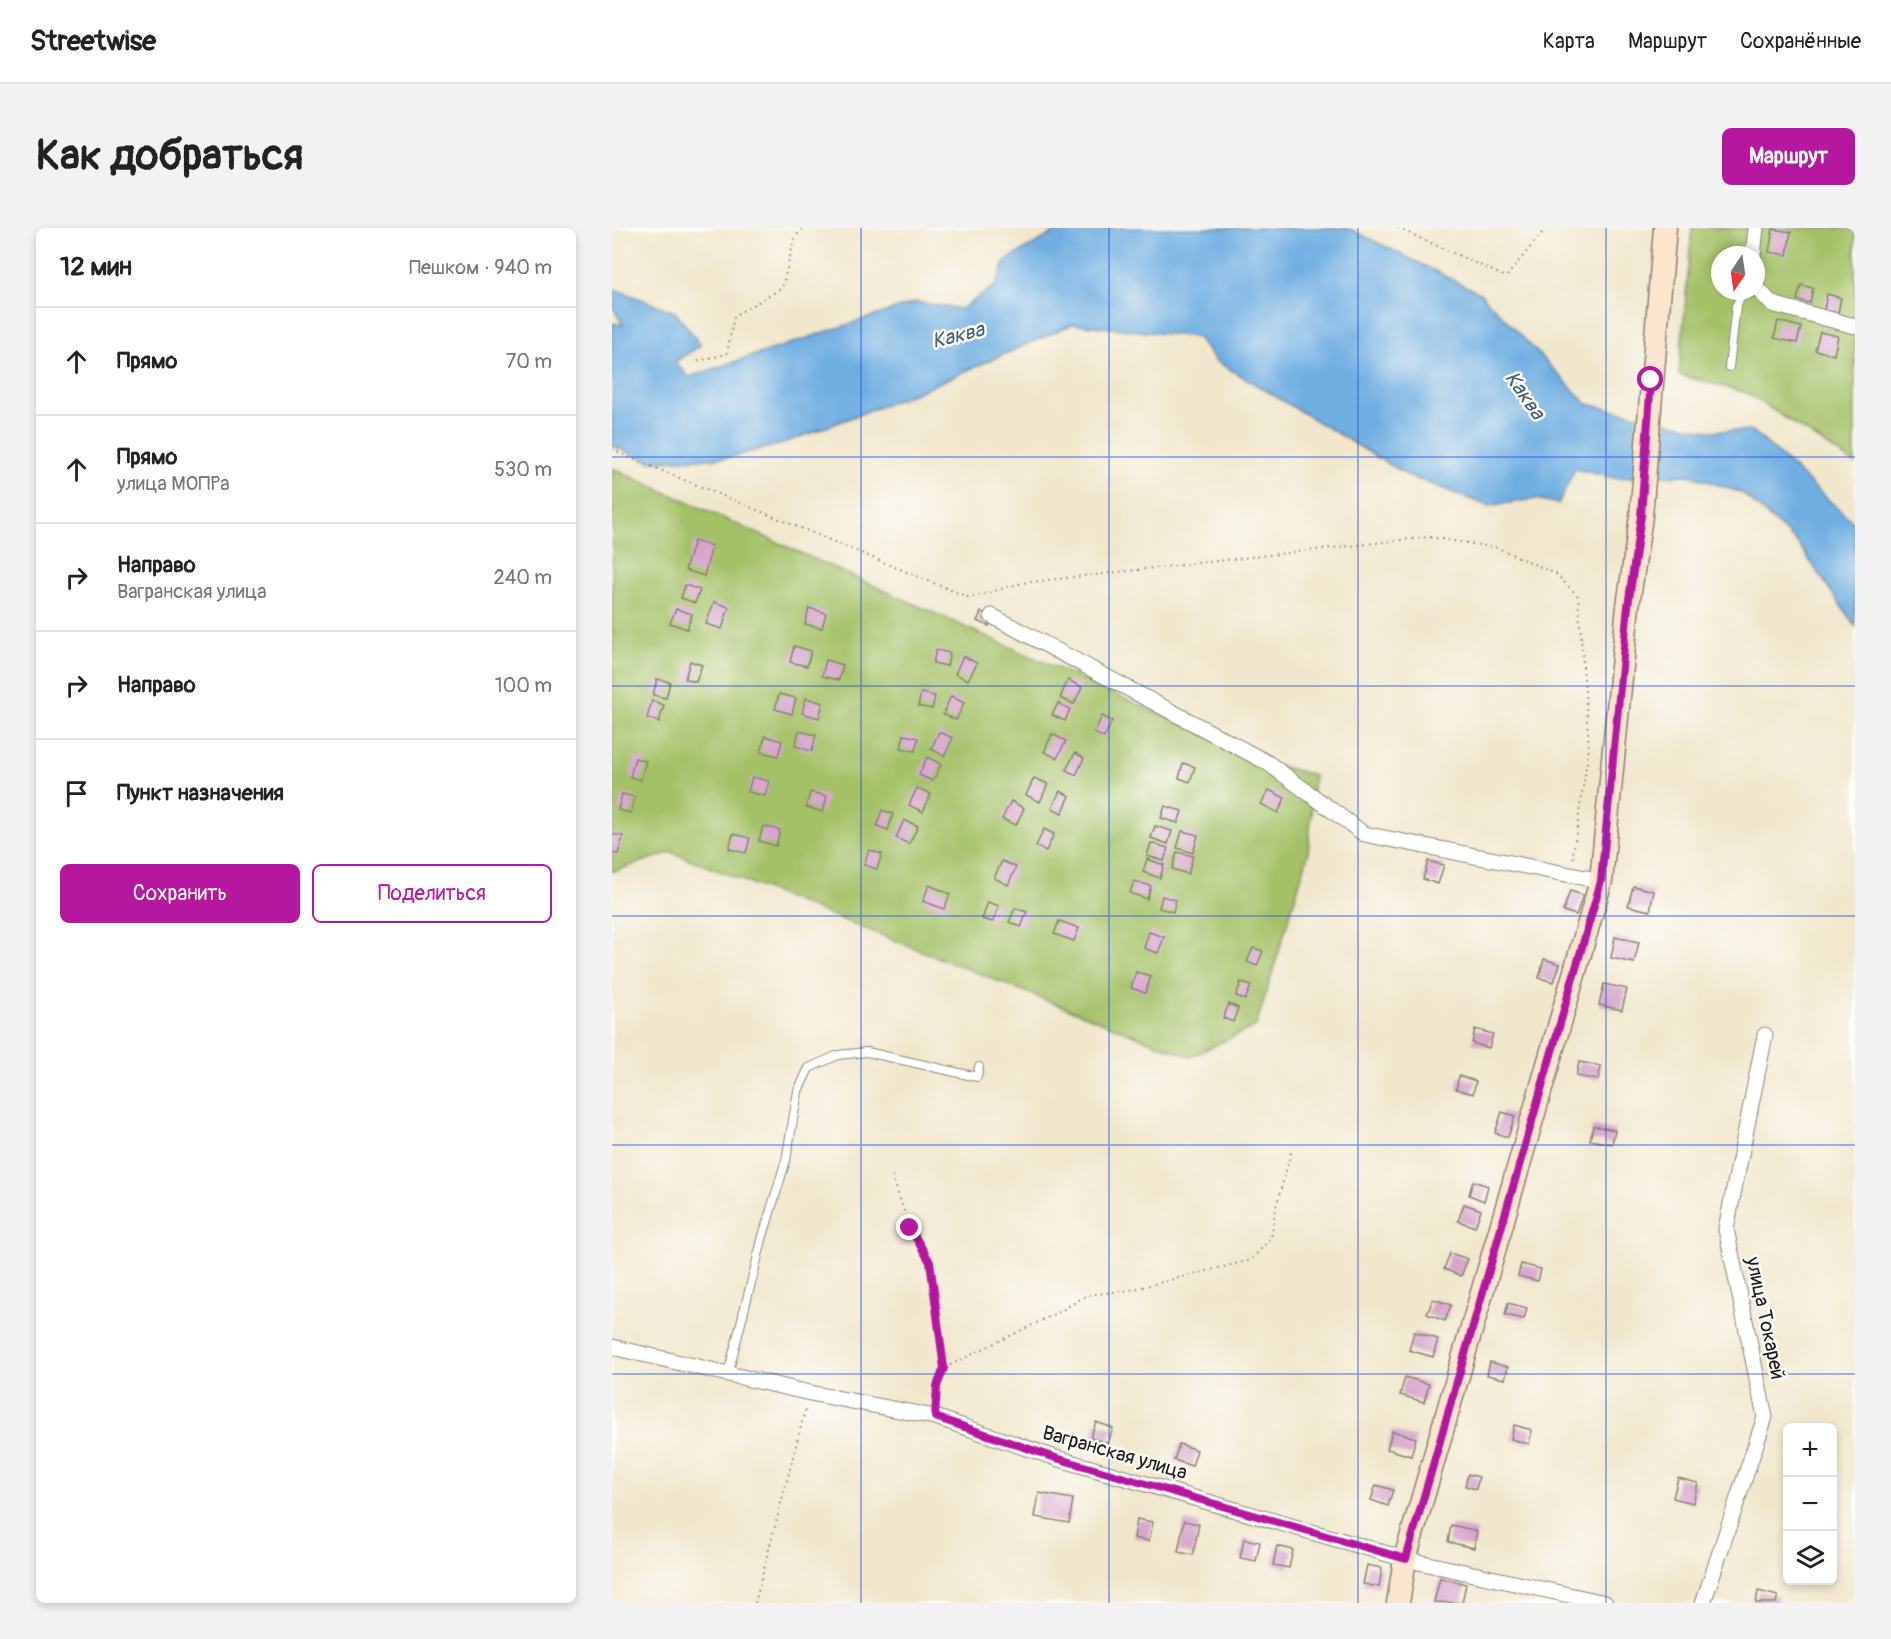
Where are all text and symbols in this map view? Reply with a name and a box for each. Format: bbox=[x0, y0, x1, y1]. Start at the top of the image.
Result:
text: Streetwise bbox=[30, 24, 156, 59]
text: Карта bbox=[1543, 28, 1595, 55]
text: Маршрут bbox=[1628, 28, 1707, 55]
text: Сохранённые bbox=[1740, 28, 1861, 55]
button: Маршрут bbox=[1722, 128, 1855, 185]
text: Как добраться bbox=[36, 130, 303, 182]
north arrow bbox=[1711, 246, 1765, 300]
text: 12 мин bbox=[60, 251, 132, 283]
text: Пешком · 940 m bbox=[409, 255, 552, 280]
water label: Каква bbox=[929, 316, 988, 355]
icon: ahead bbox=[60, 345, 93, 378]
text: Прямо bbox=[117, 347, 177, 375]
text: 70 m bbox=[506, 349, 552, 374]
water label: Каква bbox=[1498, 366, 1551, 426]
route start bbox=[1637, 366, 1663, 392]
text: Прямо bbox=[117, 443, 177, 471]
icon: ahead bbox=[60, 453, 93, 486]
text: 530 m bbox=[494, 457, 552, 482]
text: улица МОПРа bbox=[117, 471, 229, 496]
text: Направо bbox=[117, 551, 196, 579]
icon: right bbox=[60, 561, 93, 594]
text: 240 m bbox=[493, 565, 552, 590]
text: Вагранская улица bbox=[117, 579, 266, 604]
icon: right bbox=[60, 669, 93, 702]
text: Направо bbox=[117, 671, 196, 699]
text: 100 m bbox=[495, 673, 552, 698]
icon: arrive bbox=[60, 777, 93, 810]
text: Пункт назначения bbox=[117, 779, 284, 807]
button: Сохранить bbox=[60, 864, 300, 923]
button: Поделиться bbox=[312, 864, 552, 923]
route end bbox=[896, 1214, 922, 1240]
street label: улица Токарей bbox=[1740, 1254, 1791, 1382]
street label: Вагранская улица bbox=[1040, 1420, 1190, 1485]
map controls bbox=[1783, 1423, 1837, 1585]
button: + bbox=[1783, 1423, 1837, 1477]
button: − bbox=[1783, 1477, 1837, 1531]
button: layers bbox=[1783, 1531, 1837, 1585]

